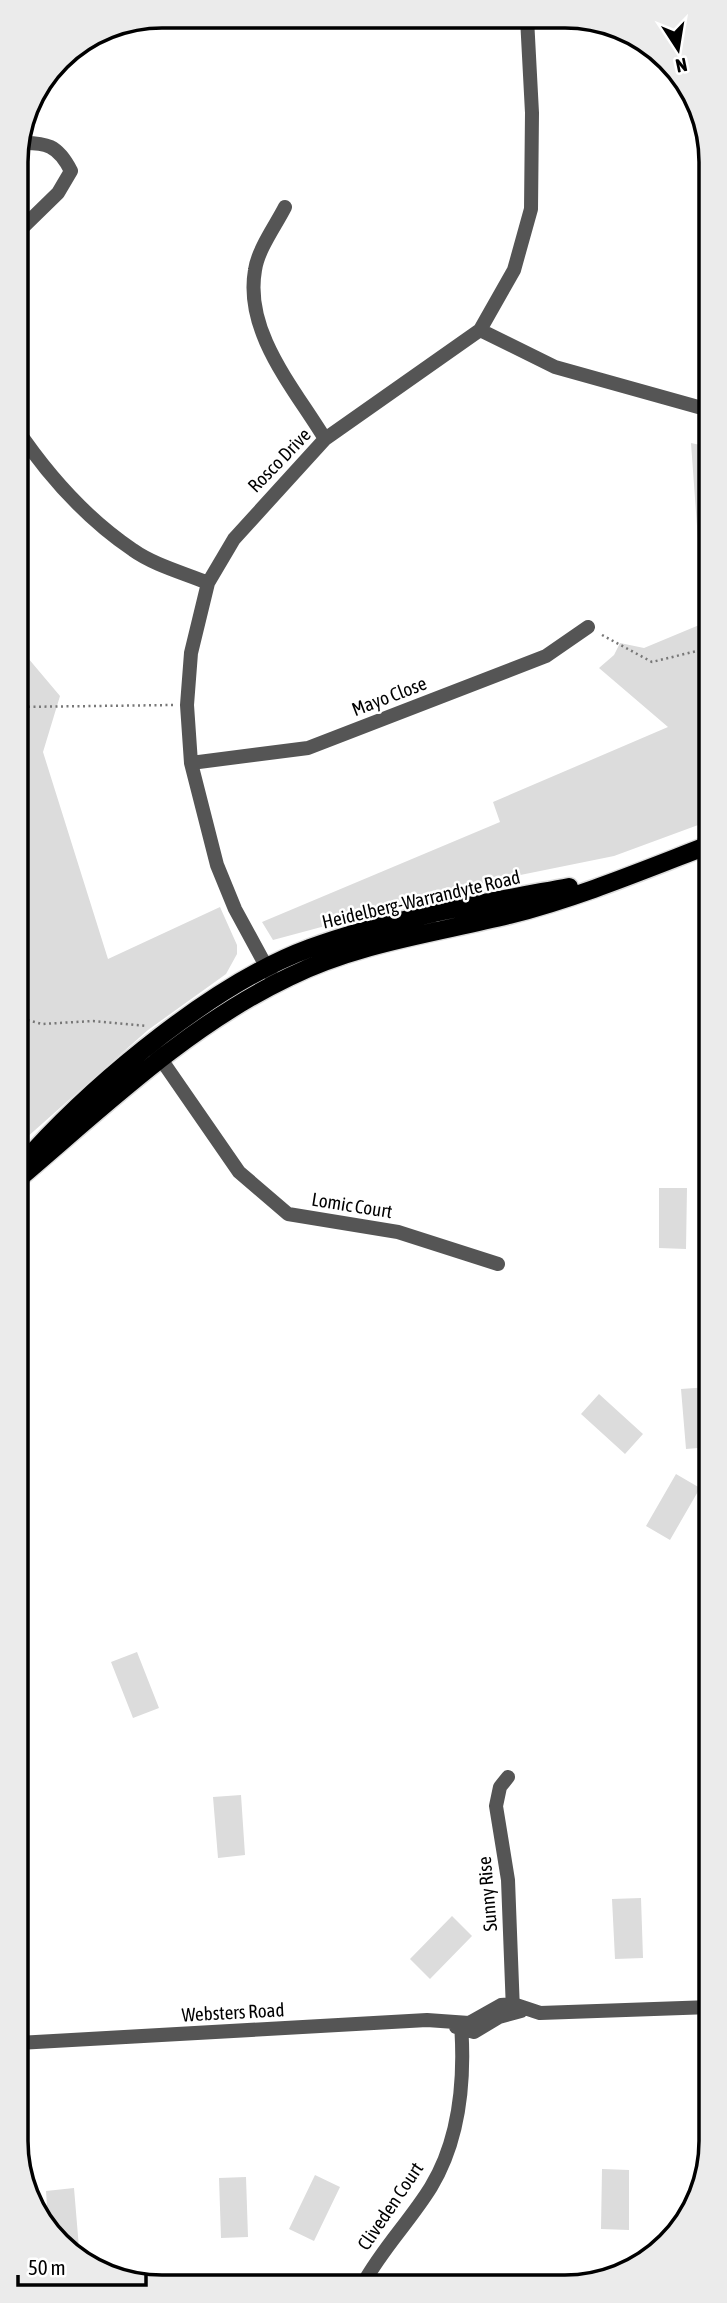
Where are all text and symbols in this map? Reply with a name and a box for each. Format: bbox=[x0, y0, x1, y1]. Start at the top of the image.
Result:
north arrow bbox=[643, 14, 713, 84]
text: N bbox=[674, 54, 689, 78]
street label: Rosco Drive bbox=[243, 423, 315, 497]
street label: Mayo Close bbox=[348, 672, 430, 720]
street label: Heidelberg-Warrandyte Road bbox=[320, 865, 522, 933]
street label: Lomic Court bbox=[310, 1188, 394, 1222]
street label: Sunny Rise bbox=[473, 1856, 501, 1932]
street label: Websters Road bbox=[181, 1998, 285, 2026]
street label: Cliveden Court bbox=[353, 2158, 427, 2254]
scale bar bbox=[18, 2244, 145, 2288]
text: 50 m bbox=[28, 2255, 66, 2279]

